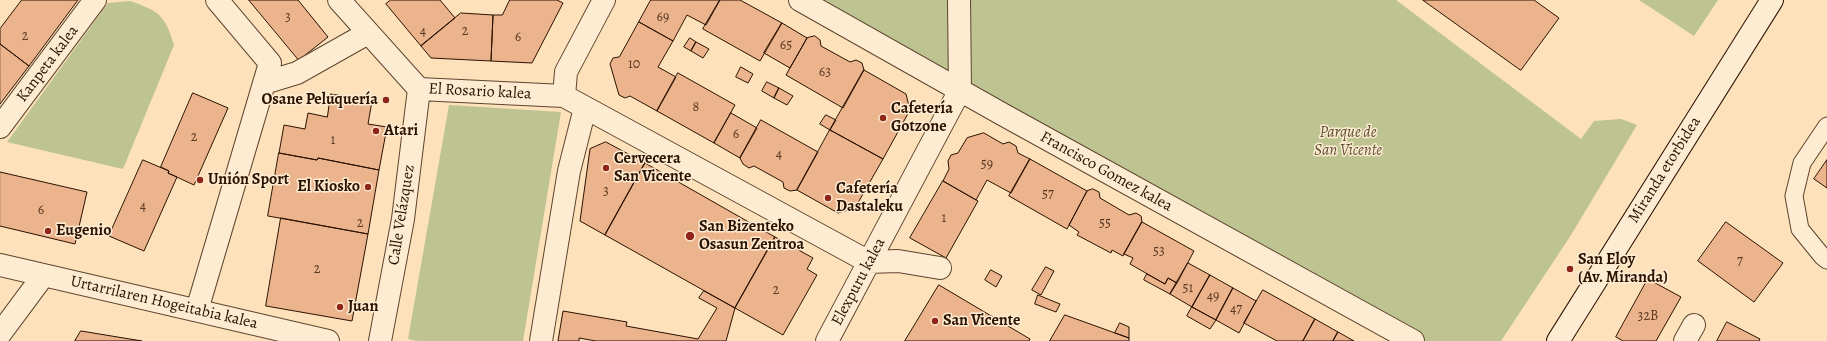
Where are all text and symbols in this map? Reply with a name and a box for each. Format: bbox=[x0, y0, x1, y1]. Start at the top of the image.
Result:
house number: 3 bbox=[285, 10, 291, 26]
house number: 69 bbox=[657, 10, 669, 26]
street label: Kanpeta kalea bbox=[13, 22, 83, 106]
house number: 4 bbox=[420, 24, 426, 40]
house number: 2 bbox=[462, 24, 468, 40]
house number: 2 bbox=[22, 29, 28, 45]
house number: 6 bbox=[515, 30, 521, 46]
house number: 65 bbox=[780, 38, 792, 54]
house number: 10 bbox=[628, 57, 640, 73]
house number: 63 bbox=[819, 65, 831, 81]
street label: El Rosario kalea bbox=[428, 80, 532, 104]
place label: Osane Peluquería bbox=[261, 90, 378, 110]
marker: Osane Peluquería bbox=[381, 95, 391, 105]
place label: Cafetería Gotzone bbox=[891, 99, 953, 137]
house number: 8 bbox=[693, 100, 699, 116]
marker: Cafetería Gotzone bbox=[878, 113, 888, 123]
street label: Miranda etorbidea bbox=[1625, 113, 1705, 227]
place label: Atari bbox=[384, 121, 418, 141]
park label: Parque de San Vicente bbox=[1314, 123, 1382, 161]
marker: Atari bbox=[371, 126, 381, 136]
house number: 6 bbox=[733, 127, 739, 143]
street label: Francisco Gomez kalea bbox=[1036, 128, 1176, 216]
house number: 2 bbox=[191, 130, 197, 146]
house number: 1 bbox=[331, 133, 335, 149]
house number: 4 bbox=[776, 147, 782, 163]
place label: Cervecera San Vicente bbox=[614, 149, 691, 187]
house number: 59 bbox=[981, 157, 993, 173]
street label: Calle Velázquez bbox=[385, 163, 419, 267]
marker: Cervecera San Vicente bbox=[601, 163, 611, 173]
place label: Unión Sport bbox=[208, 170, 289, 190]
marker: Unión Sport bbox=[195, 175, 205, 185]
place label: El Kiosko bbox=[297, 177, 360, 197]
place label: Cafetería Dastaleku bbox=[836, 179, 903, 217]
marker: El Kiosko bbox=[363, 182, 373, 192]
house number: 3 bbox=[603, 184, 609, 200]
house number: 57 bbox=[1042, 187, 1054, 203]
marker: Cafetería Dastaleku bbox=[823, 193, 833, 203]
house number: 4 bbox=[140, 199, 146, 215]
house number: 6 bbox=[38, 203, 44, 219]
house number: 1 bbox=[942, 211, 946, 227]
house number: 2 bbox=[357, 216, 363, 232]
house number: 55 bbox=[1099, 216, 1111, 232]
place label: San Bizenteko Osasun Zentroa bbox=[699, 217, 804, 255]
place label: Eugenio bbox=[56, 221, 111, 241]
marker: Eugenio bbox=[43, 226, 53, 236]
marker: San Bizenteko Osasun Zentroa bbox=[684, 230, 696, 242]
street label: Elexpuru kalea bbox=[828, 235, 890, 329]
house number: 53 bbox=[1153, 244, 1165, 260]
place label: San Eloy (Av. Miranda) bbox=[1578, 250, 1668, 288]
house number: 7 bbox=[1737, 254, 1743, 270]
house number: 2 bbox=[314, 262, 320, 278]
marker: San Eloy (Av. Miranda) bbox=[1565, 264, 1575, 274]
street label: Urtarrilaren Hogeitabia kalea bbox=[68, 272, 260, 334]
house number: 51 bbox=[1183, 281, 1193, 297]
house number: 2 bbox=[773, 283, 779, 299]
house number: 49 bbox=[1207, 289, 1219, 305]
place label: Juan bbox=[348, 297, 378, 317]
marker: Juan bbox=[335, 302, 345, 312]
house number: 47 bbox=[1230, 302, 1242, 318]
house number: 32B bbox=[1638, 309, 1658, 325]
place label: San Vicente bbox=[943, 311, 1020, 331]
marker: San Vicente bbox=[930, 316, 940, 326]

